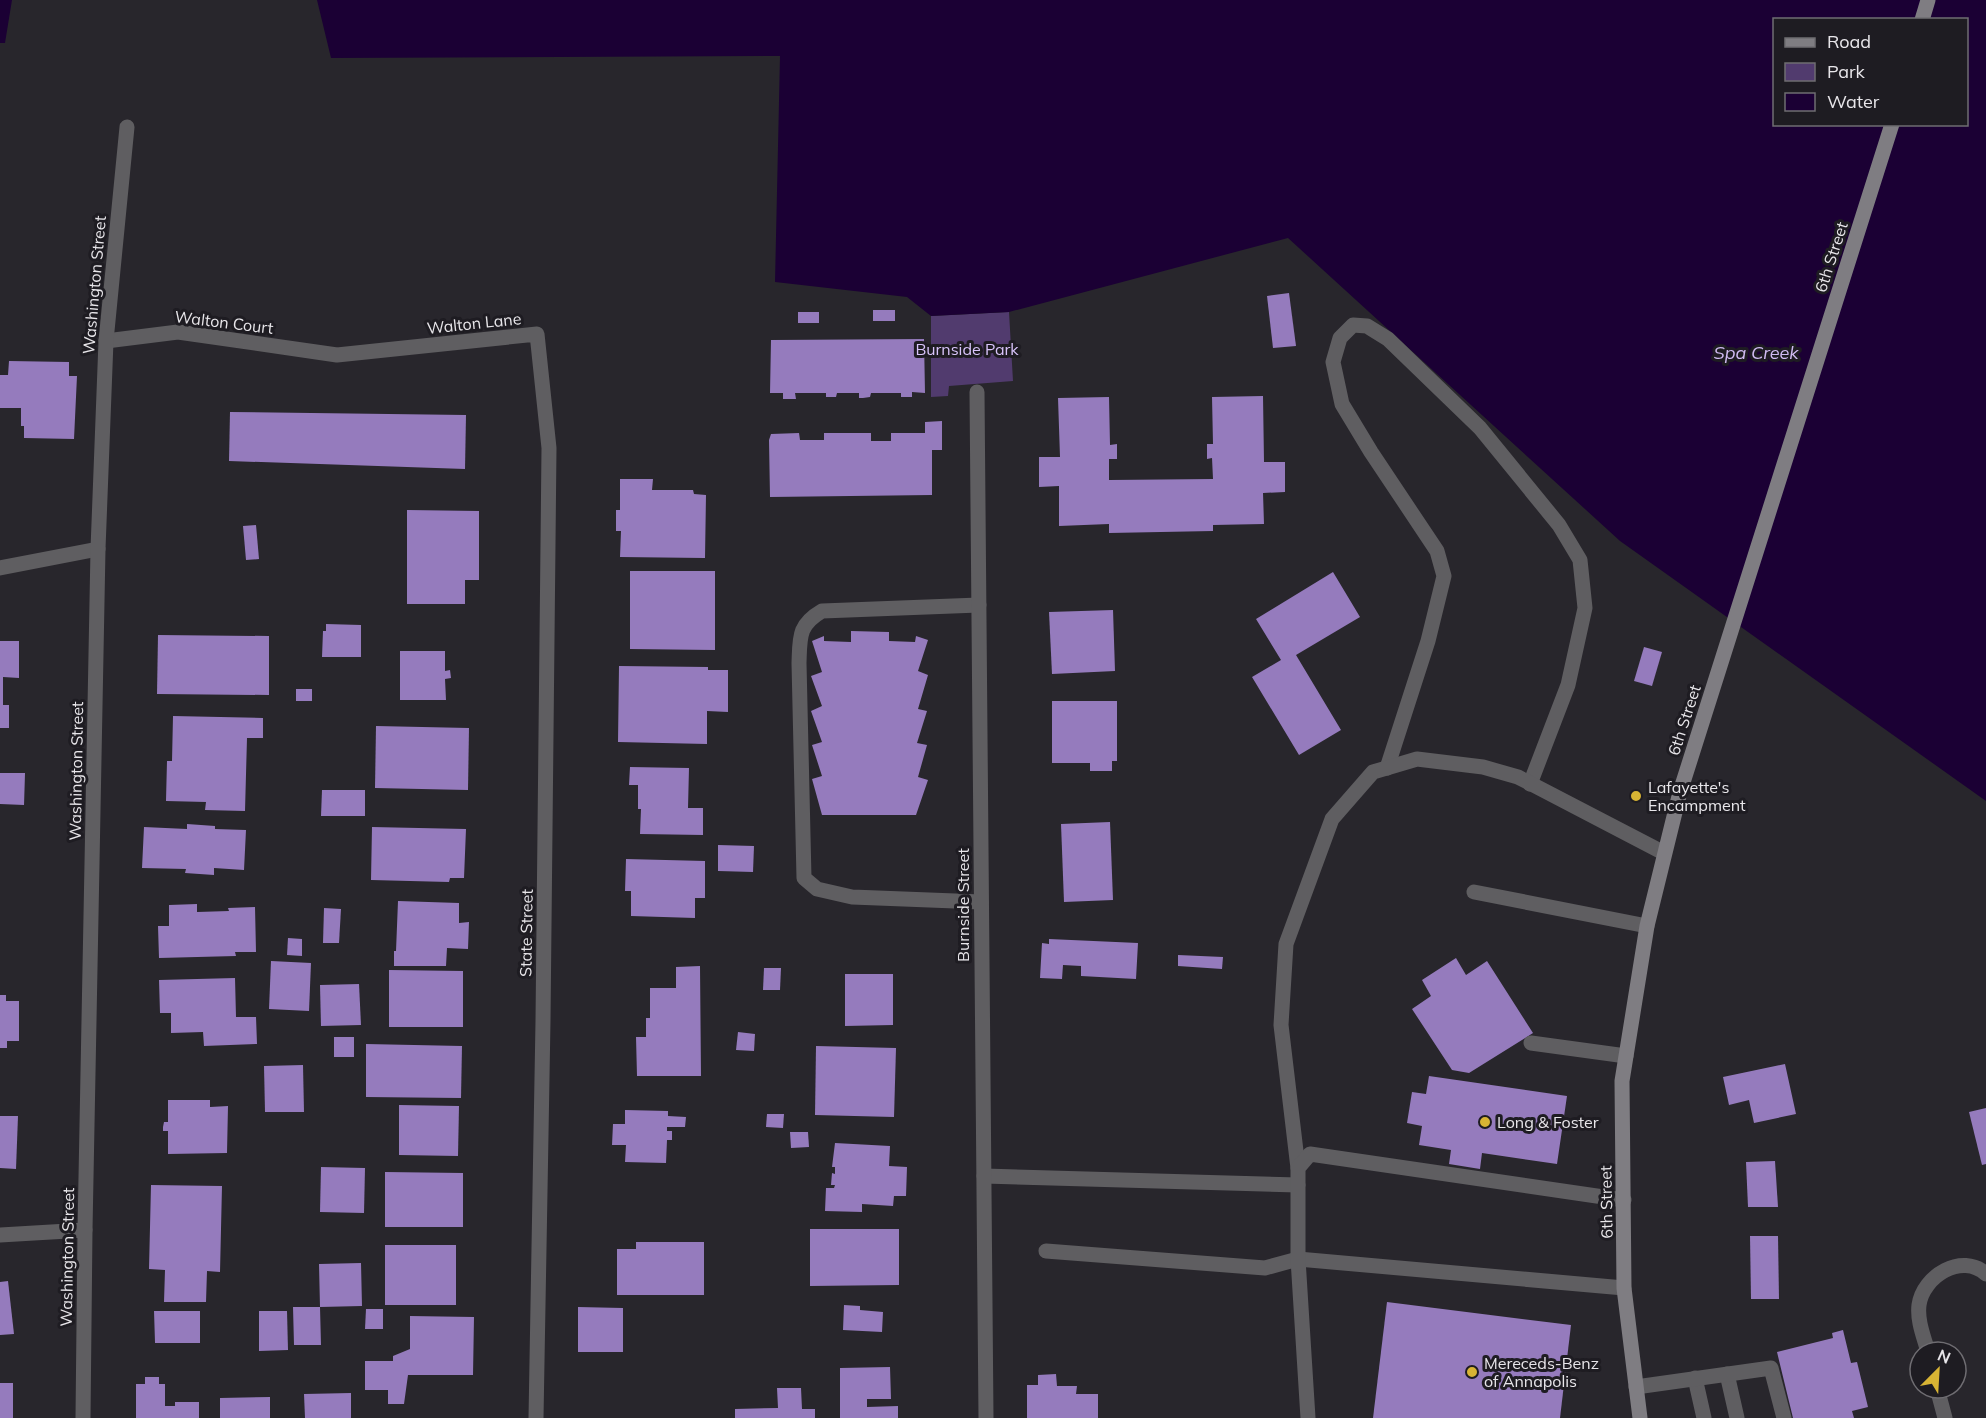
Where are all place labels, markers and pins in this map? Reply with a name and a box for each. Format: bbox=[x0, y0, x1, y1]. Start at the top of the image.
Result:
place label: Lafayette's Encampment bbox=[1648, 777, 1746, 815]
marker: Lafayette's Encampment bbox=[1629, 789, 1643, 803]
place label: Long & Foster bbox=[1497, 1112, 1599, 1132]
marker: Long & Foster bbox=[1478, 1115, 1492, 1129]
place label: Mereceds-Benz of Annapolis bbox=[1484, 1353, 1599, 1391]
marker: Mereceds-Benz of Annapolis bbox=[1465, 1365, 1479, 1379]

